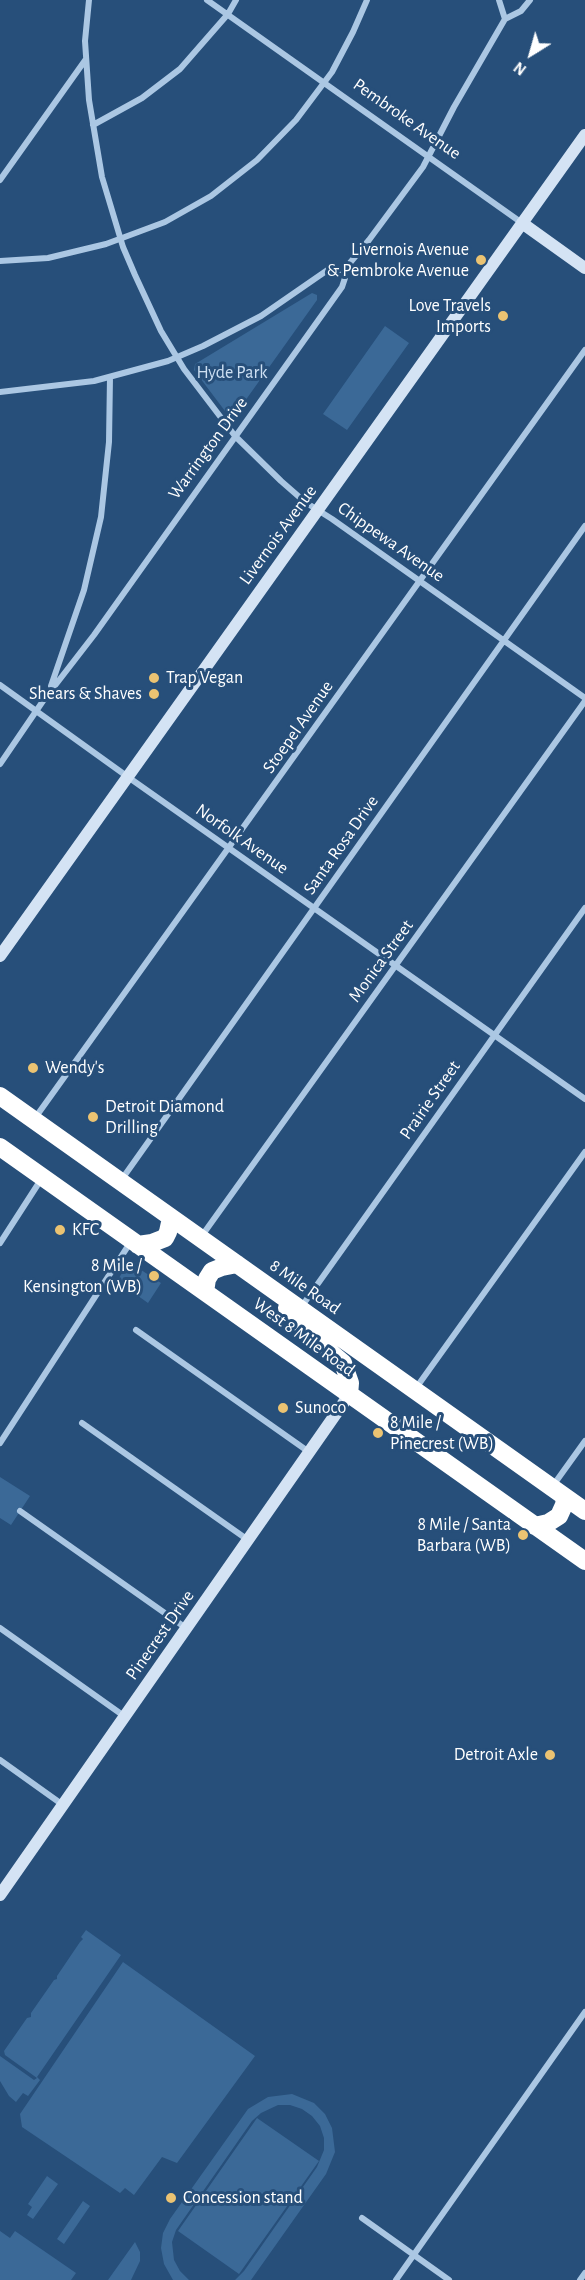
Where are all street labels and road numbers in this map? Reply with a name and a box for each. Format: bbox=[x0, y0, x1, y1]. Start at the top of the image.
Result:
street label: Pembroke Avenue bbox=[349, 74, 465, 164]
street label: Warrington Drive bbox=[164, 393, 252, 503]
street label: Livernois Avenue bbox=[235, 481, 321, 589]
street label: Chippewa Avenue bbox=[333, 497, 449, 587]
street label: Stoepel Avenue bbox=[258, 676, 338, 778]
street label: Santa Rosa Drive bbox=[299, 791, 383, 899]
street label: Norfolk Avenue bbox=[191, 799, 293, 879]
street label: Monica Street bbox=[344, 916, 418, 1006]
street label: Prairie Street bbox=[395, 1056, 465, 1144]
street label: 8 Mile Road bbox=[265, 1255, 345, 1319]
street label: West 8 Mile Road bbox=[249, 1293, 359, 1381]
street label: Pinecrest Drive bbox=[121, 1586, 199, 1684]

